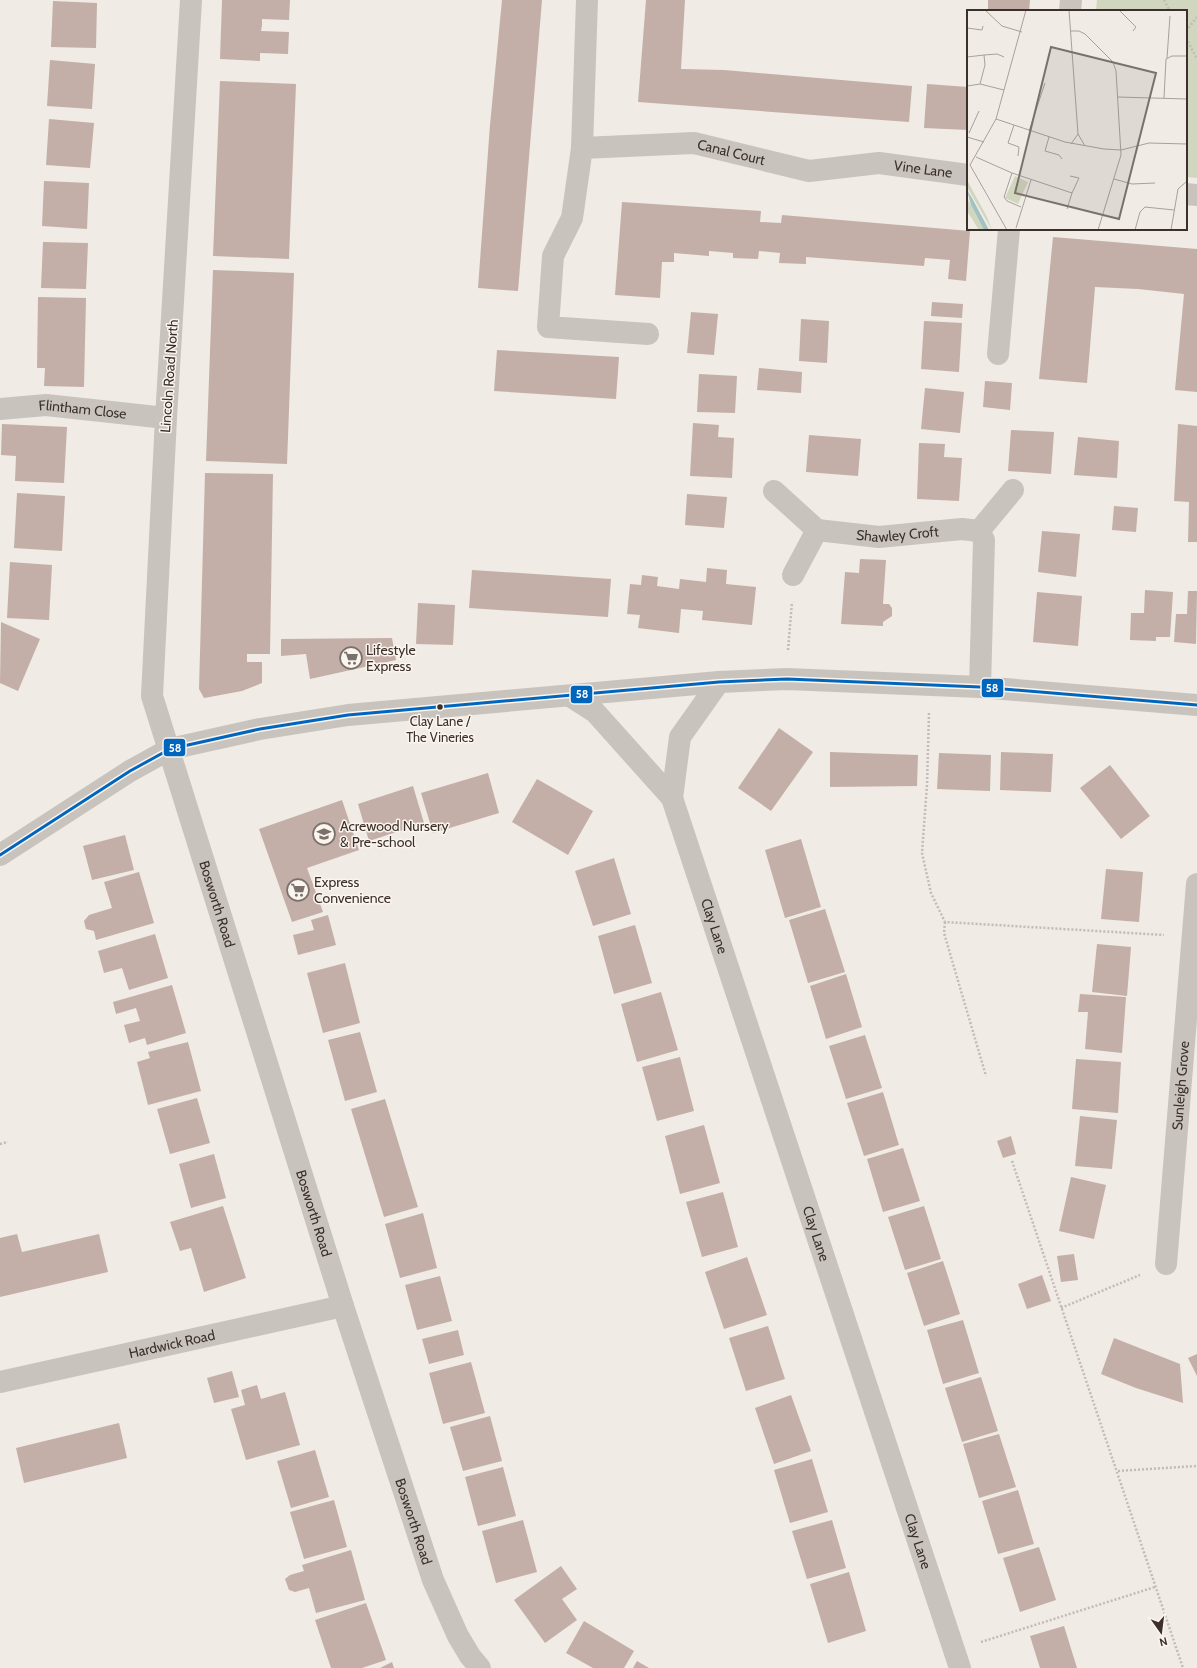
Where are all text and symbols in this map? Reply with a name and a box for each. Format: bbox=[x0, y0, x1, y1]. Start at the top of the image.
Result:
inset map bbox=[967, 10, 1187, 230]
street label: Canal Court bbox=[696, 135, 767, 169]
street label: Vine Lane bbox=[893, 156, 954, 182]
street label: Lincoln Road North bbox=[156, 319, 182, 433]
street label: Flintham Close bbox=[38, 396, 127, 423]
street label: Shawley Croft bbox=[855, 522, 940, 546]
place label: Lifestyle Express bbox=[366, 641, 416, 675]
supermarket icon: Lifestyle Express bbox=[338, 645, 364, 671]
line badge: 58 bbox=[981, 678, 1004, 698]
text: 58 bbox=[986, 681, 999, 695]
line badge: 58 bbox=[570, 685, 593, 704]
text: 58 bbox=[576, 687, 589, 701]
marker: Clay Lane / The Vineries bbox=[435, 702, 445, 712]
place label: Clay Lane / The Vineries bbox=[406, 713, 474, 745]
line badge: 58 bbox=[163, 738, 186, 757]
text: 58 bbox=[169, 741, 182, 755]
place label: Acrewood Nursery & Pre-school bbox=[340, 817, 449, 851]
school or university icon: Acrewood Nursery & Pre-school bbox=[311, 821, 337, 847]
street label: Bosworth Road bbox=[195, 858, 239, 950]
place label: Express Convenience bbox=[314, 873, 391, 907]
supermarket icon: Express Convenience bbox=[285, 877, 311, 903]
street label: Clay Lane bbox=[697, 896, 732, 956]
street label: Sunleigh Grove bbox=[1168, 1040, 1193, 1131]
street label: Bosworth Road bbox=[292, 1168, 336, 1259]
street label: Clay Lane bbox=[799, 1204, 834, 1264]
street label: Hardwick Road bbox=[127, 1326, 217, 1362]
street label: Bosworth Road bbox=[391, 1476, 436, 1567]
street label: Clay Lane bbox=[900, 1511, 936, 1571]
north arrow bbox=[1141, 1612, 1181, 1652]
text: N bbox=[1158, 1634, 1169, 1649]

